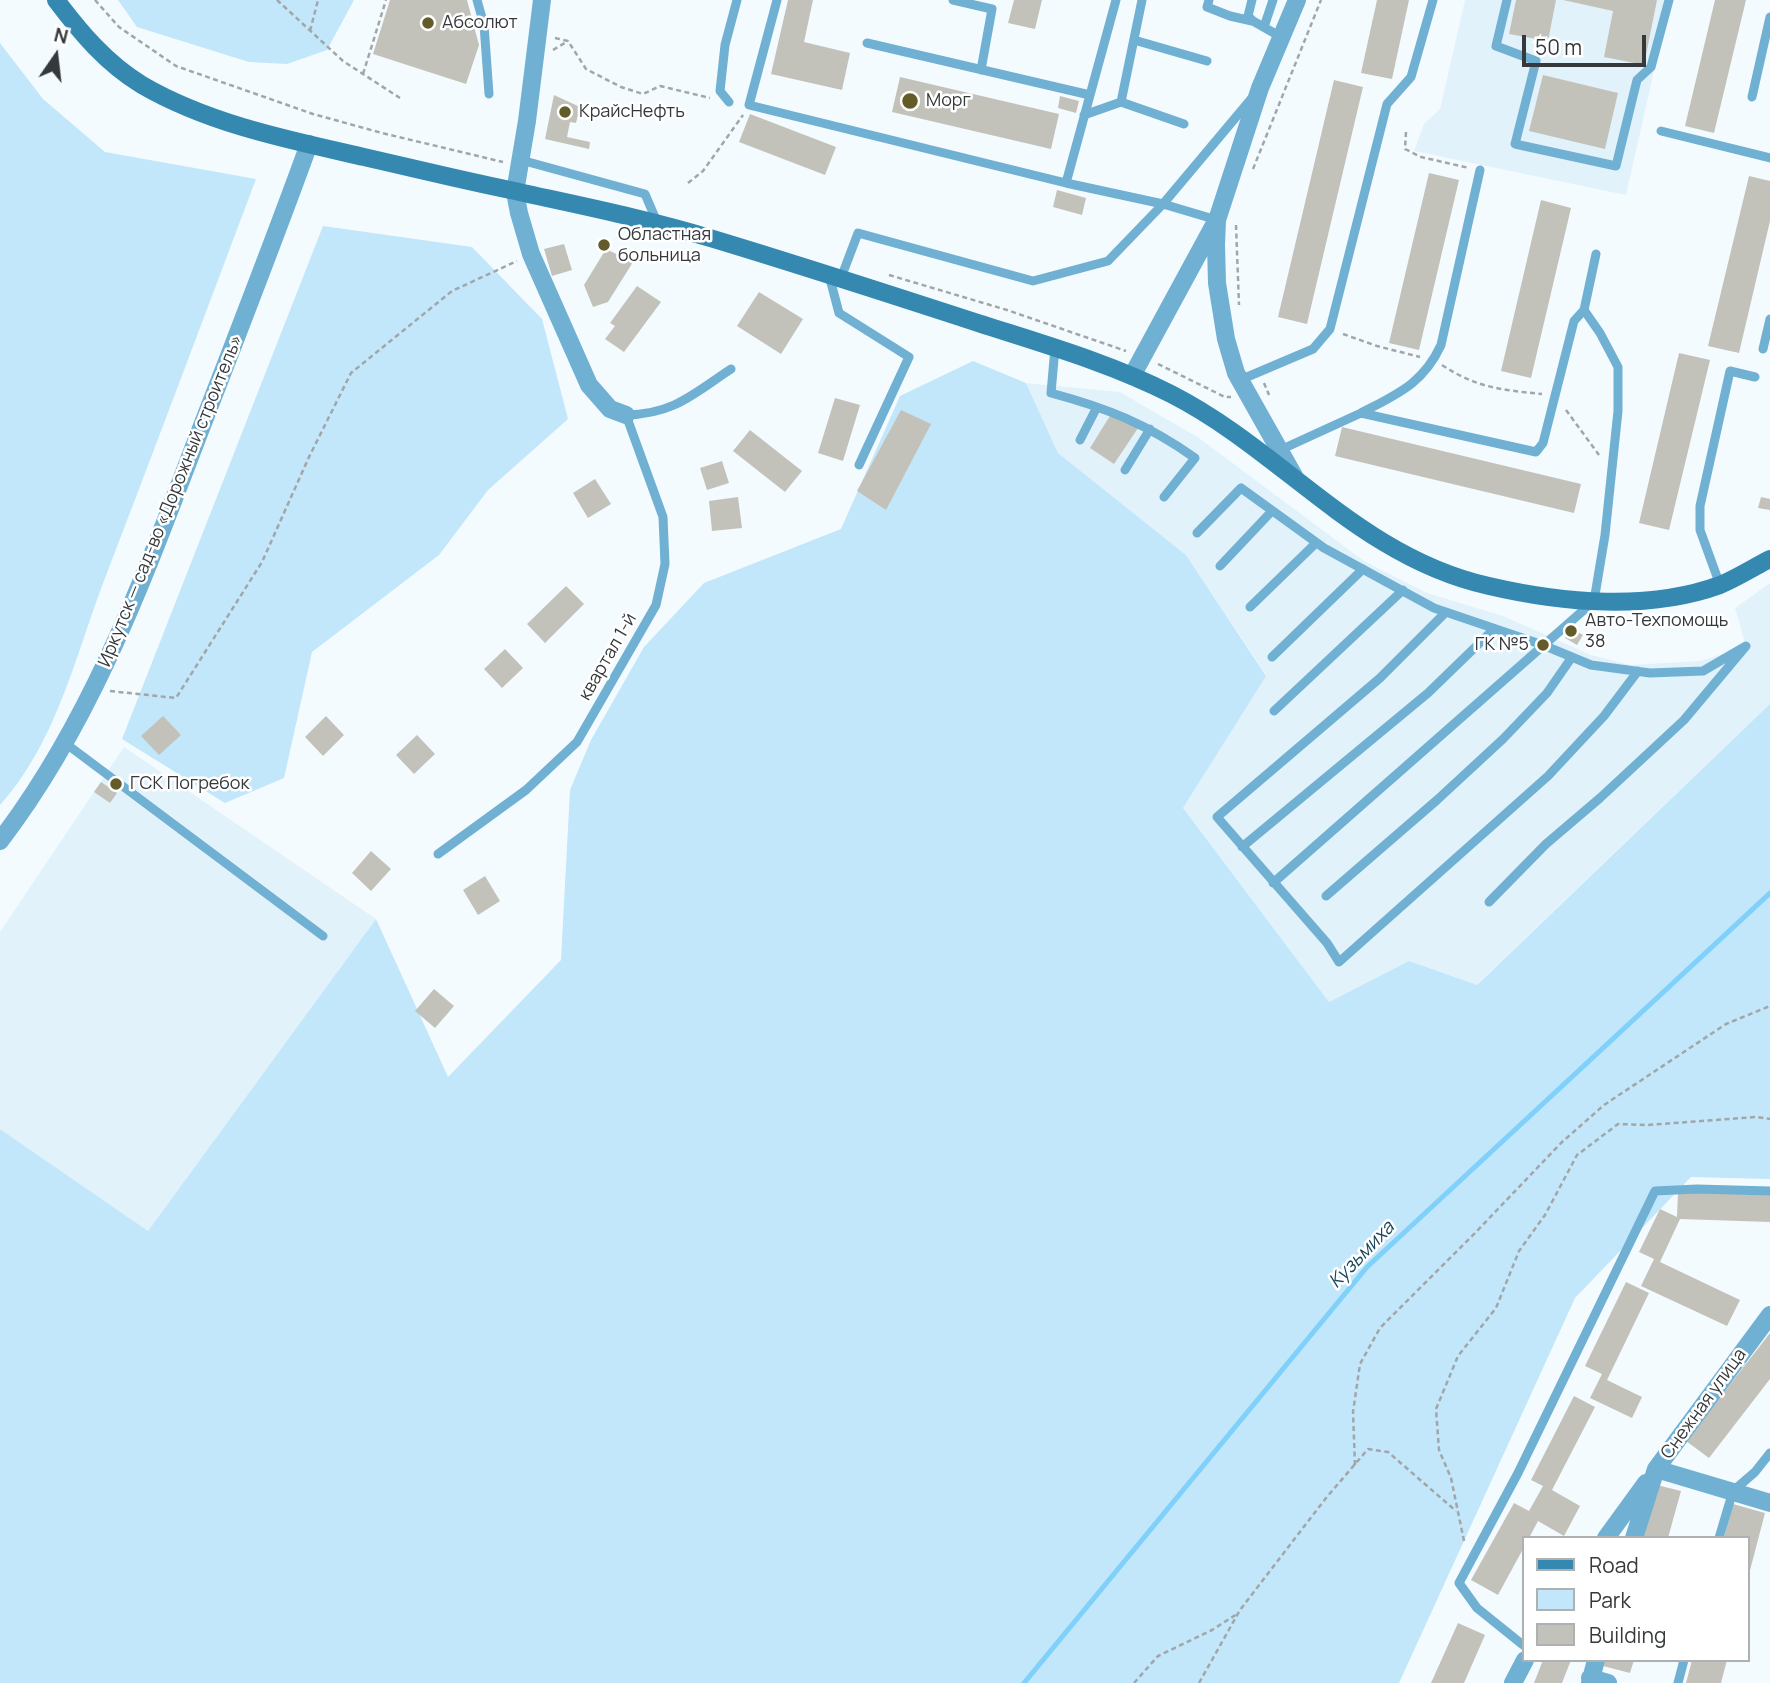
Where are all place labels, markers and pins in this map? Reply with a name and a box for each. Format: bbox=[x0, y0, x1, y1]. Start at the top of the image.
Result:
place label: Абсолют bbox=[442, 12, 518, 34]
marker: Абсолют bbox=[420, 15, 436, 31]
place label: Морг bbox=[926, 90, 971, 112]
marker: Морг bbox=[900, 91, 920, 111]
place label: КрайсНефть bbox=[579, 101, 685, 123]
marker: КрайсНефть bbox=[557, 104, 573, 120]
place label: Областная больница bbox=[618, 224, 711, 266]
marker: Областная больница bbox=[596, 237, 612, 253]
place label: Авто-Техпомощь 38 bbox=[1585, 610, 1728, 652]
marker: Авто-Техпомощь 38 bbox=[1563, 623, 1579, 639]
place label: ГК №5 bbox=[1475, 634, 1529, 656]
marker: ГК №5 bbox=[1535, 637, 1551, 653]
place label: ГСК Погребок bbox=[130, 773, 249, 795]
marker: ГСК Погребок bbox=[108, 776, 124, 792]

